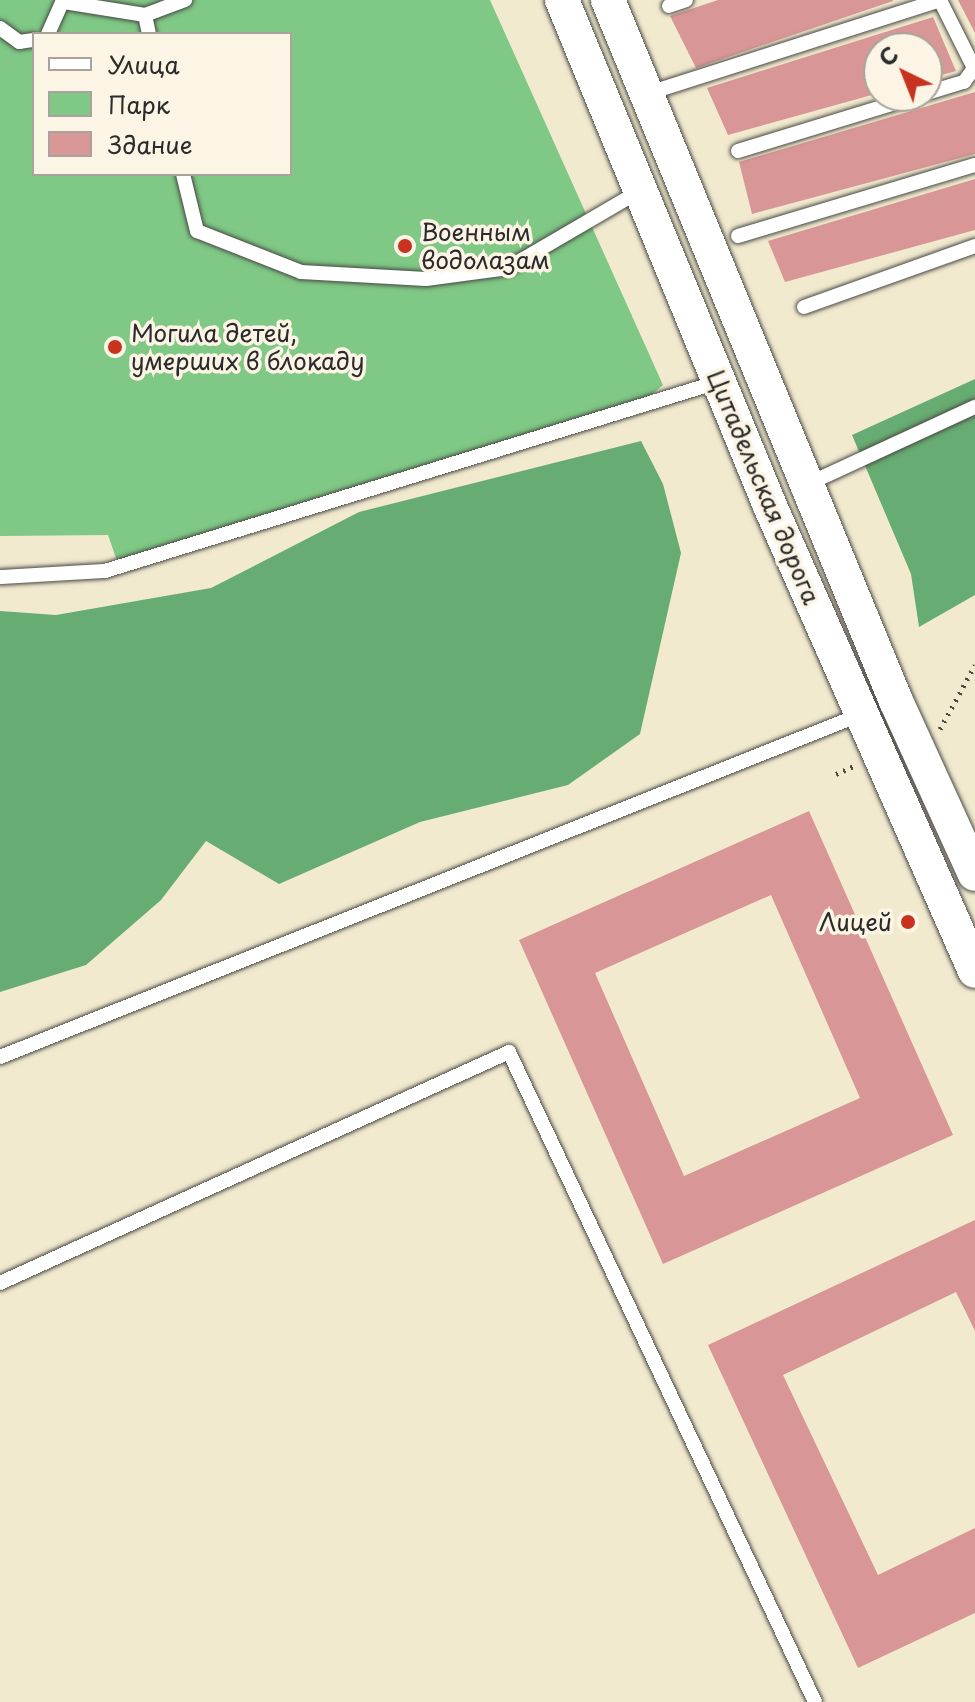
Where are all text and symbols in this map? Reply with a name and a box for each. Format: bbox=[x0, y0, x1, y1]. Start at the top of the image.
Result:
legend bbox=[32, 32, 292, 176]
north arrow bbox=[863, 32, 943, 112]
text: С bbox=[870, 38, 905, 73]
text: Улица bbox=[108, 46, 180, 82]
text: Парк bbox=[108, 86, 170, 122]
text: Здание bbox=[108, 126, 193, 162]
place label: Военным водолазам bbox=[421, 218, 550, 274]
marker: Военным водолазам bbox=[396, 237, 414, 255]
place label: Могила детей, умерших в блокаду bbox=[131, 319, 365, 375]
marker: Могила детей, умерших в блокаду bbox=[106, 338, 124, 356]
street label: Цитадельская дорога bbox=[701, 365, 827, 609]
place label: Лицей bbox=[819, 908, 892, 936]
marker: Лицей bbox=[899, 913, 917, 931]

